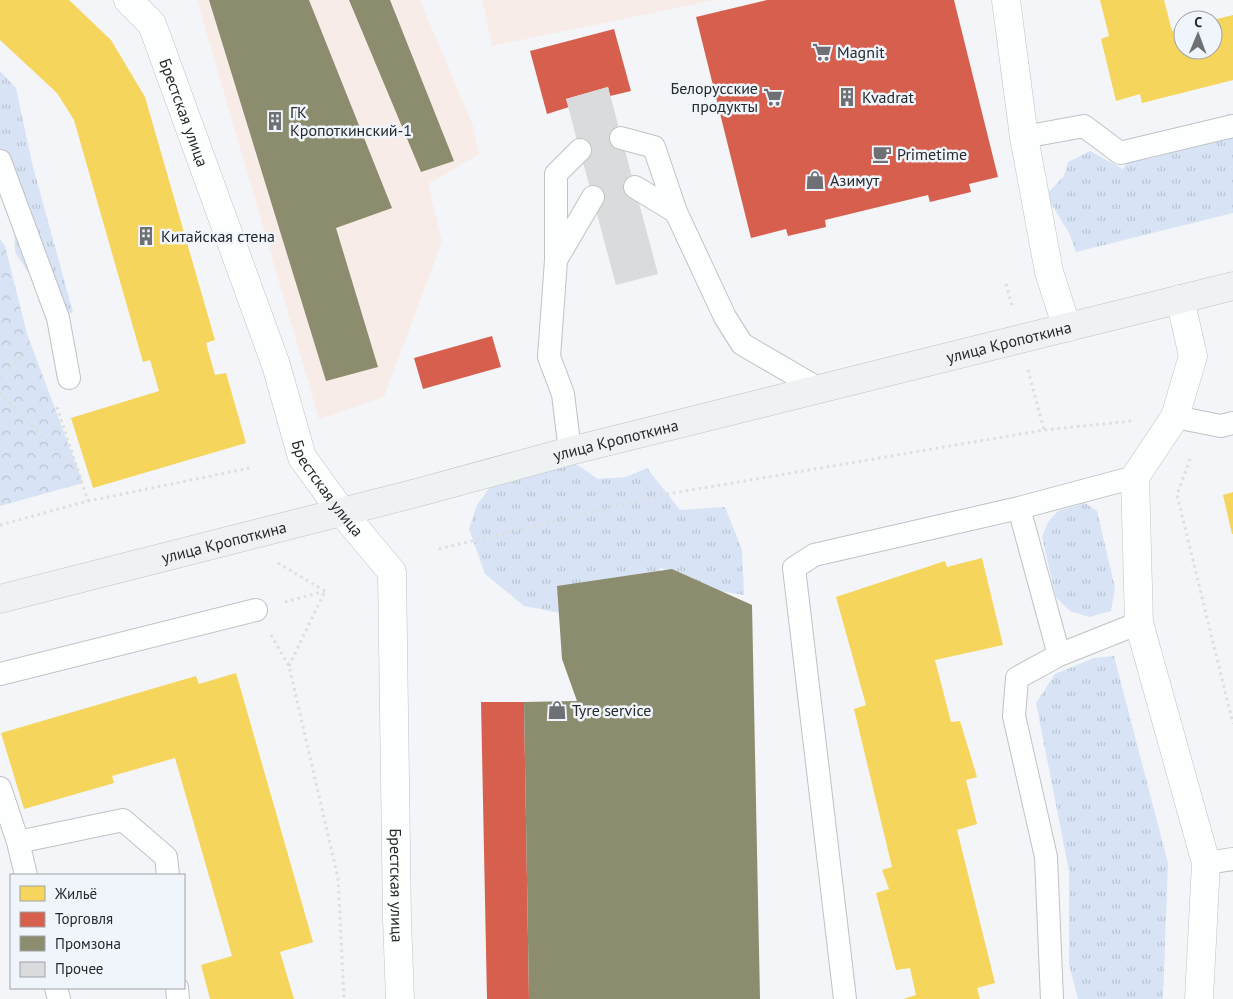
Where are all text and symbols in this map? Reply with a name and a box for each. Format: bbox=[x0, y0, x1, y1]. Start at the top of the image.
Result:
north arrow bbox=[1173, 10, 1223, 60]
text: С bbox=[1194, 13, 1202, 31]
supermarket icon: Magnit bbox=[811, 41, 833, 63]
place label: Magnit bbox=[837, 42, 885, 62]
street label: Брестская улица bbox=[155, 55, 213, 169]
place label: Белорусские продукты bbox=[670, 78, 758, 116]
supermarket icon: Белорусские продукты bbox=[762, 86, 784, 108]
building icon: Kvadrat bbox=[836, 86, 858, 108]
place label: Kvadrat bbox=[862, 87, 915, 107]
place label: ГК Кропоткинский-1 bbox=[290, 102, 412, 140]
building icon: ГК Кропоткинский-1 bbox=[264, 110, 286, 132]
cafe icon: Primetime bbox=[871, 143, 893, 165]
place label: Primetime bbox=[897, 144, 967, 164]
shop icon: Азимут bbox=[804, 169, 826, 191]
place label: Азимут bbox=[830, 170, 880, 190]
building icon: Китайская стена bbox=[135, 225, 157, 247]
place label: Китайская стена bbox=[161, 226, 275, 246]
street label: улица Кропоткина bbox=[944, 317, 1073, 367]
street label: улица Кропоткина bbox=[551, 414, 680, 465]
street label: Брестская улица bbox=[288, 438, 368, 540]
street label: улица Кропоткина bbox=[159, 516, 288, 567]
shop icon: Tyre service bbox=[546, 699, 568, 721]
place label: Tyre service bbox=[572, 700, 651, 720]
street label: Брестская улица bbox=[386, 828, 408, 943]
legend bbox=[10, 874, 185, 989]
text: Жильё bbox=[54, 884, 97, 903]
text: Торговля bbox=[55, 909, 113, 928]
text: Промзона bbox=[55, 934, 121, 953]
text: Прочее bbox=[55, 959, 103, 978]

